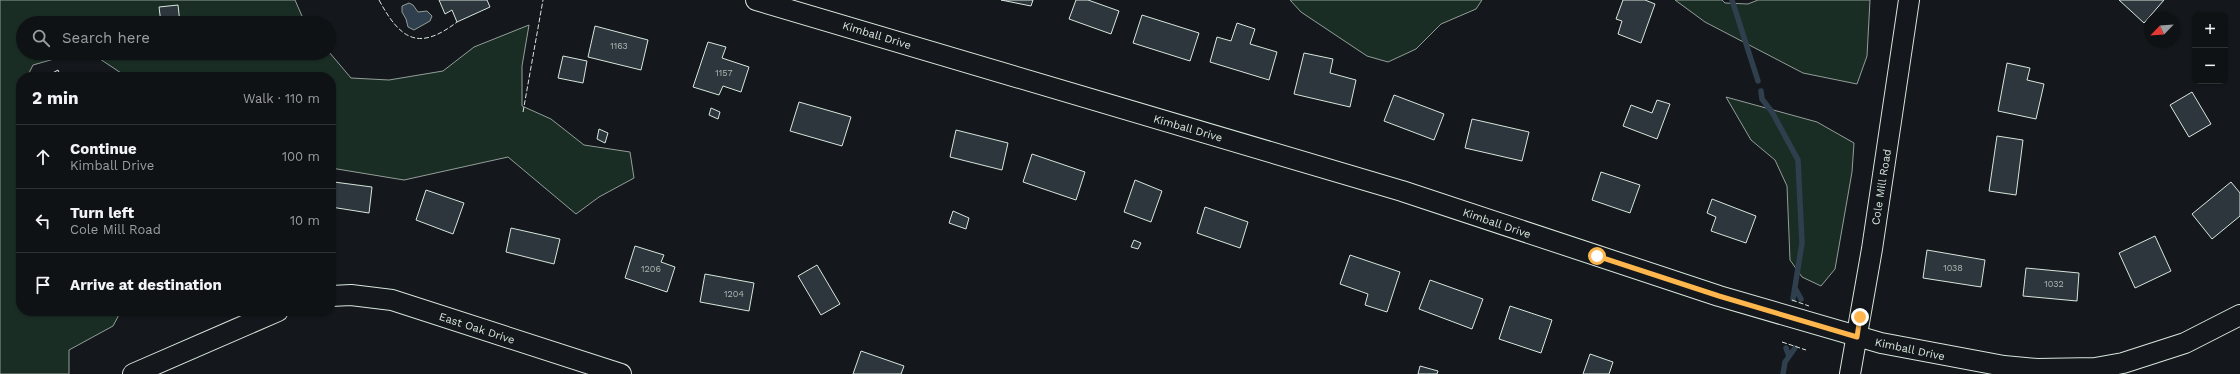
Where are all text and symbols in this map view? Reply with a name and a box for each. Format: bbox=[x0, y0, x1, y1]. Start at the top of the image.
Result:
north arrow bbox=[2144, 12, 2180, 48]
map controls bbox=[2192, 12, 2228, 84]
button: + bbox=[2192, 12, 2228, 48]
search box bbox=[16, 16, 336, 60]
street label: Kimball Drive bbox=[841, 19, 913, 52]
icon: search bbox=[30, 27, 52, 49]
text: Search here bbox=[62, 29, 150, 47]
house number: 1163 bbox=[610, 41, 628, 51]
button: − bbox=[2192, 48, 2228, 84]
house number: 1157 bbox=[715, 68, 733, 78]
text: 2 min bbox=[32, 88, 78, 108]
text: Walk · 110 m bbox=[243, 91, 320, 106]
street label: Kimball Drive bbox=[1152, 112, 1224, 145]
text: Continue bbox=[70, 140, 137, 158]
icon: ahead bbox=[32, 146, 54, 168]
street label: Cole Mill Road bbox=[1869, 148, 1894, 226]
text: 100 m bbox=[282, 149, 320, 164]
text: Kimball Drive bbox=[70, 158, 154, 173]
text: Turn left bbox=[70, 204, 134, 222]
street label: Kimball Drive bbox=[1461, 206, 1533, 241]
icon: left bbox=[32, 210, 54, 232]
text: 10 m bbox=[290, 213, 320, 228]
text: Cole Mill Road bbox=[70, 222, 161, 237]
route start bbox=[1588, 247, 1606, 265]
house number: 1038 bbox=[1943, 263, 1963, 273]
house number: 1206 bbox=[641, 264, 661, 274]
icon: arrive bbox=[32, 274, 54, 296]
text: Arrive at destination bbox=[70, 276, 222, 294]
house number: 1032 bbox=[2044, 279, 2064, 289]
house number: 1204 bbox=[724, 289, 744, 299]
route end bbox=[1851, 308, 1869, 326]
street label: East Oak Drive bbox=[437, 310, 516, 347]
street label: Kimball Drive bbox=[1874, 336, 1946, 363]

